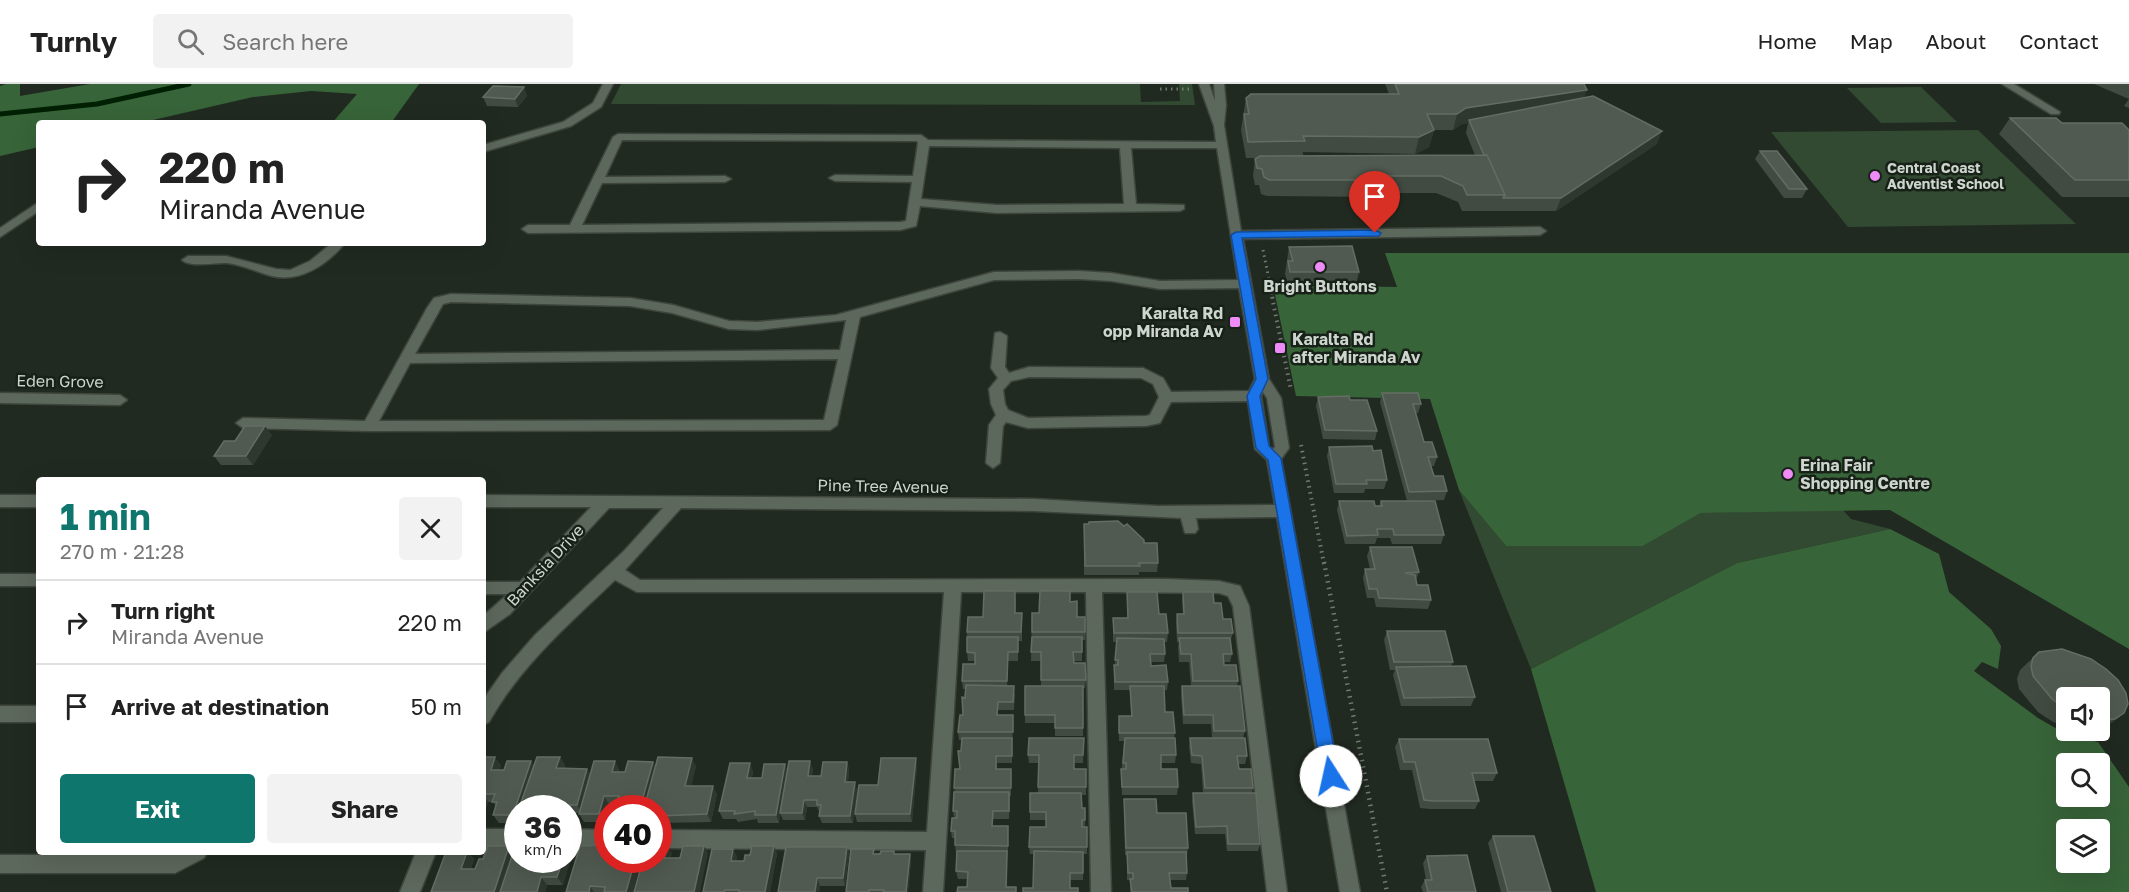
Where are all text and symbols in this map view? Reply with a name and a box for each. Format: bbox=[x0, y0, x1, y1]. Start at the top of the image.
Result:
search box bbox=[153, 14, 573, 68]
text: Turnly bbox=[30, 25, 117, 58]
icon: search bbox=[174, 25, 207, 58]
text: Search here bbox=[222, 28, 348, 55]
text: Home bbox=[1757, 28, 1817, 54]
text: Map bbox=[1850, 28, 1893, 54]
text: About bbox=[1926, 28, 1986, 54]
text: Contact bbox=[2019, 28, 2099, 54]
text: 220 m bbox=[159, 142, 285, 192]
icon: right bbox=[60, 144, 138, 222]
place label: Central Coast Adventist School bbox=[1887, 159, 2004, 192]
marker: Central Coast Adventist School bbox=[1868, 169, 1882, 183]
pin bbox=[1349, 171, 1400, 233]
icon: arrive bbox=[1358, 180, 1391, 213]
text: Miranda Avenue bbox=[159, 193, 366, 225]
marker: Bright Buttons bbox=[1313, 260, 1327, 274]
place label: Bright Buttons bbox=[1263, 276, 1377, 296]
place label: Karalta Rd opp Miranda Av bbox=[1103, 303, 1223, 341]
marker: Karalta Rd opp Miranda Av bbox=[1228, 315, 1242, 329]
place label: Karalta Rd after Miranda Av bbox=[1292, 329, 1421, 367]
marker: Karalta Rd after Miranda Av bbox=[1273, 341, 1287, 355]
street label: Eden Grove bbox=[16, 370, 104, 392]
place label: Erina Fair Shopping Centre bbox=[1800, 455, 1930, 493]
marker: Erina Fair Shopping Centre bbox=[1781, 467, 1795, 481]
street label: Pine Tree Avenue bbox=[817, 475, 949, 497]
text: 1 min bbox=[60, 495, 151, 538]
button: close bbox=[399, 497, 462, 560]
street label: Banksia Drive bbox=[502, 520, 588, 610]
text: 270 m · 21:28 bbox=[60, 539, 184, 563]
text: Turn right bbox=[111, 597, 215, 624]
icon: right bbox=[60, 606, 93, 639]
text: 220 m bbox=[398, 609, 462, 636]
text: Miranda Avenue bbox=[111, 624, 264, 648]
map controls bbox=[2056, 687, 2110, 873]
button: sound bbox=[2056, 687, 2110, 741]
icon: arrive bbox=[60, 690, 93, 723]
text: Arrive at destination bbox=[111, 693, 329, 720]
text: 50 m bbox=[411, 693, 462, 720]
position arrow bbox=[1299, 744, 1363, 808]
button: search bbox=[2056, 753, 2110, 807]
button: Exit bbox=[60, 774, 255, 843]
button: Share bbox=[267, 774, 462, 843]
speed limit sign: 40 bbox=[594, 795, 672, 873]
text: 36 bbox=[524, 809, 562, 845]
button: layers bbox=[2056, 819, 2110, 873]
text: km/h bbox=[524, 840, 562, 858]

